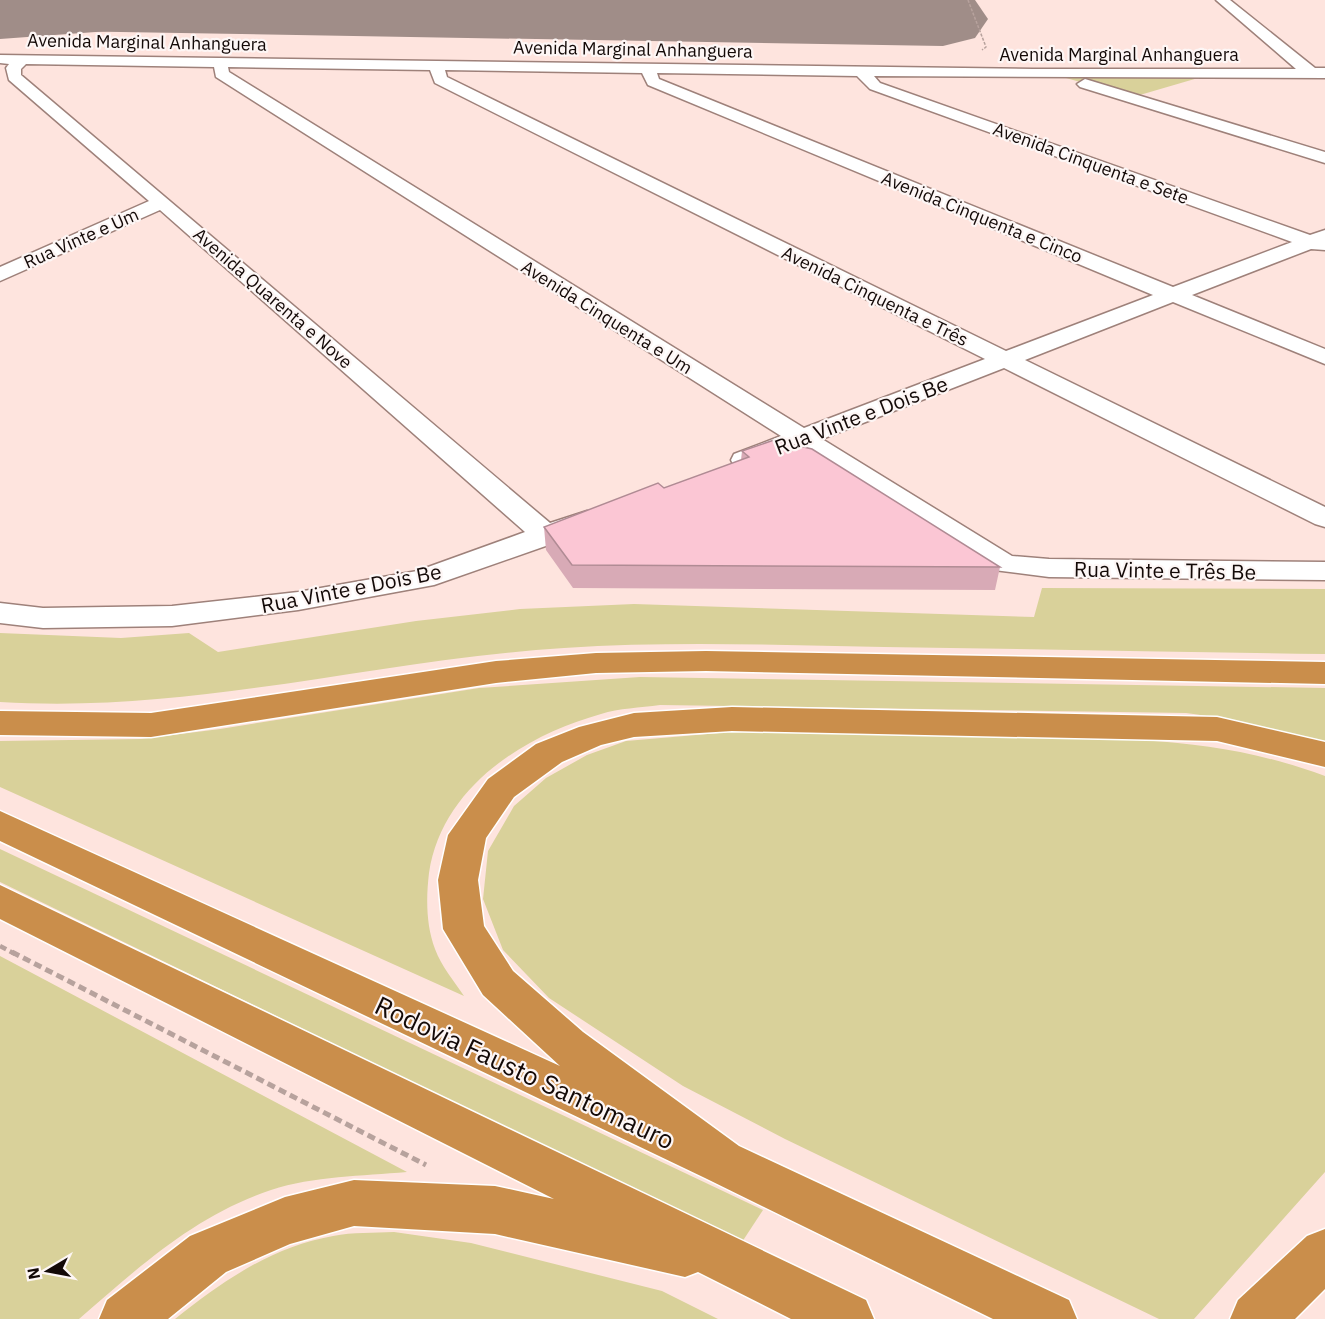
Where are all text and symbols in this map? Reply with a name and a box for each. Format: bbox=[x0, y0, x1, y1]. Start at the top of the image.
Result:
street label: Avenida Marginal Anhanguera bbox=[27, 28, 267, 56]
street label: Avenida Marginal Anhanguera bbox=[513, 35, 753, 63]
street label: Avenida Marginal Anhanguera bbox=[999, 43, 1239, 66]
street label: Avenida Cinquenta e Sete bbox=[990, 117, 1192, 209]
street label: Avenida Cinquenta e Cinco bbox=[878, 166, 1086, 268]
street label: Rua Vinte e Um bbox=[20, 202, 142, 274]
street label: Avenida Quarenta e Nove bbox=[189, 223, 357, 374]
street label: Avenida Cinquenta e Três bbox=[778, 241, 972, 351]
street label: Avenida Cinquenta e Um bbox=[517, 255, 697, 379]
street label: Rua Vinte e Dois Be bbox=[770, 369, 952, 461]
street label: Rua Vinte e Três Be bbox=[1074, 554, 1256, 586]
street label: Rua Vinte e Dois Be bbox=[258, 557, 444, 619]
street label: Rodovia Fausto Santomauro bbox=[370, 988, 680, 1156]
north arrow bbox=[18, 1241, 78, 1301]
text: N bbox=[22, 1266, 44, 1281]

